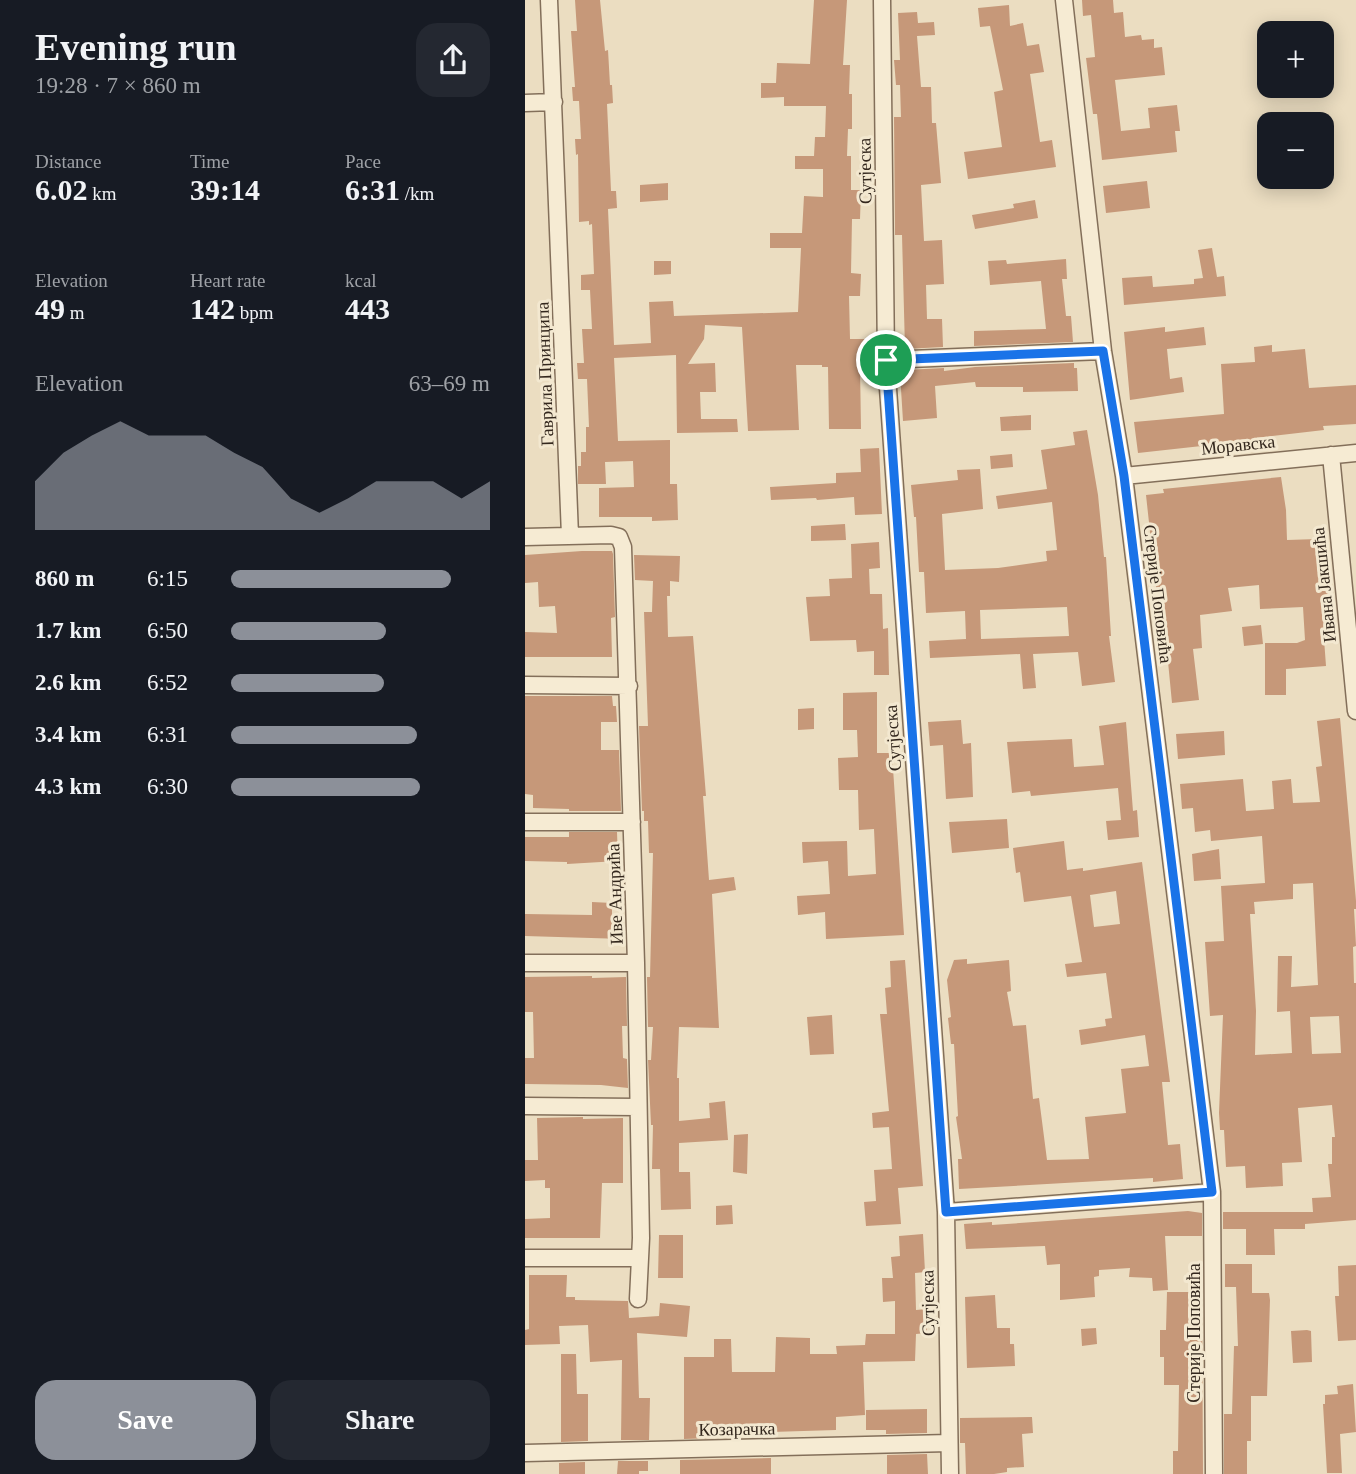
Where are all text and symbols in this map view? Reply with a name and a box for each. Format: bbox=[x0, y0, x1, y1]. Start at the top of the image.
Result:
map controls bbox=[1257, 21, 1334, 189]
button: + bbox=[1257, 21, 1334, 98]
button: share bbox=[416, 23, 490, 97]
text: Evening run bbox=[35, 26, 237, 68]
text: 19:28 · 7 × 860 m bbox=[35, 73, 201, 98]
button: − bbox=[1257, 112, 1334, 189]
street label: Сутјеска bbox=[854, 138, 876, 204]
text: Distance bbox=[35, 151, 101, 172]
text: Time bbox=[190, 151, 229, 172]
text: Pace bbox=[345, 151, 381, 172]
text: 6.02 bbox=[35, 173, 88, 206]
text: 39:14 bbox=[190, 173, 260, 206]
text: 6:31 bbox=[345, 173, 400, 206]
text: km bbox=[88, 183, 117, 204]
text: /km bbox=[400, 183, 434, 204]
text: Elevation bbox=[35, 270, 108, 291]
text: Heart rate bbox=[190, 270, 265, 291]
text: kcal bbox=[345, 270, 377, 291]
text: 49 bbox=[35, 292, 65, 325]
text: 142 bbox=[190, 292, 235, 325]
text: 443 bbox=[345, 292, 390, 325]
street label: Гаврила Принципа bbox=[532, 301, 558, 447]
text: m bbox=[65, 302, 85, 323]
text: bpm bbox=[235, 302, 274, 323]
pin bbox=[856, 330, 916, 390]
icon: arrive bbox=[867, 341, 905, 379]
text: Elevation bbox=[35, 371, 123, 396]
text: 63–69 m bbox=[409, 371, 490, 396]
street label: Моравска bbox=[1200, 431, 1276, 459]
street label: Стерије Поповића bbox=[1140, 524, 1176, 664]
street label: Ивана Јакшића bbox=[1308, 526, 1340, 644]
text: 860 m bbox=[35, 566, 94, 591]
text: 6:15 bbox=[147, 566, 188, 591]
text: 1.7 km bbox=[35, 618, 101, 643]
text: 6:50 bbox=[147, 618, 188, 643]
text: 2.6 km bbox=[35, 670, 101, 695]
text: 6:52 bbox=[147, 670, 188, 695]
street label: Сутјеска bbox=[881, 704, 905, 772]
text: 3.4 km bbox=[35, 722, 101, 747]
text: 6:31 bbox=[147, 722, 188, 747]
text: 4.3 km bbox=[35, 774, 101, 799]
text: 6:30 bbox=[147, 774, 188, 799]
street label: Иве Андрића bbox=[603, 843, 627, 945]
street label: Стерије Поповића bbox=[1184, 1263, 1204, 1403]
street label: Сутјеска bbox=[917, 1270, 939, 1336]
button: Save bbox=[35, 1380, 256, 1460]
button: Share bbox=[270, 1380, 490, 1460]
street label: Козарачка bbox=[698, 1418, 776, 1440]

